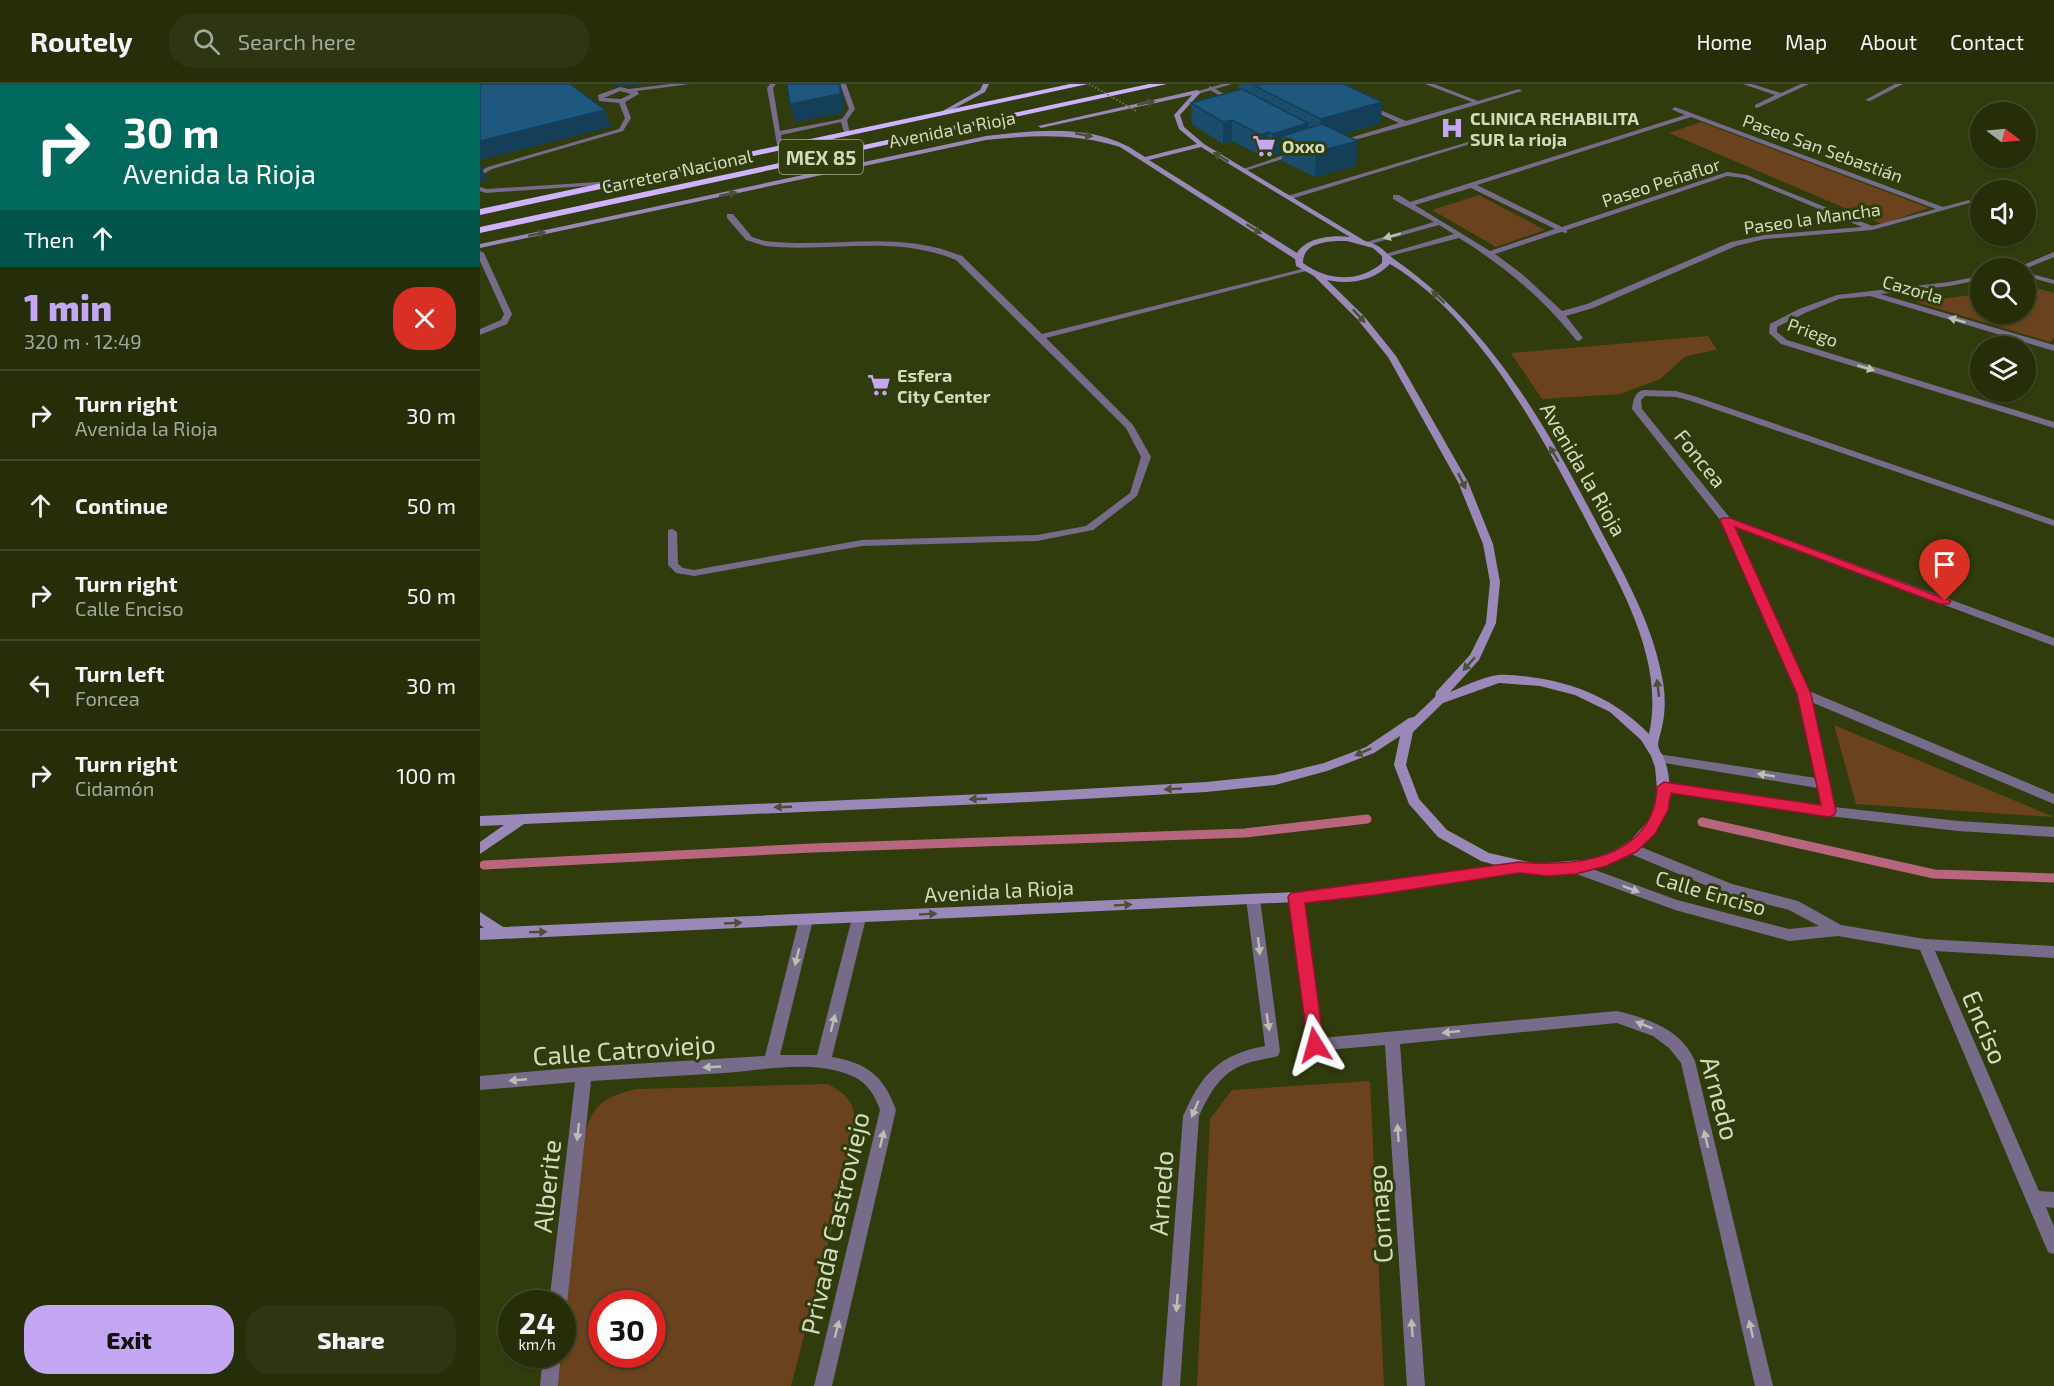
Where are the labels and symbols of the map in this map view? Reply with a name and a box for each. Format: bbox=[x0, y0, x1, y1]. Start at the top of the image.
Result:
one-way arrow bbox=[1136, 98, 1155, 108]
north arrow bbox=[1970, 102, 2036, 168]
street label: Avenida la Rioja bbox=[887, 106, 1017, 152]
place label: CLINICA REHABILITA SUR la rioja bbox=[1470, 107, 1639, 150]
street label: Paseo San Sebastián bbox=[1740, 109, 1906, 187]
hospital icon: CLINICA REHABILITA SUR la rioja bbox=[1439, 115, 1465, 141]
one-way arrow bbox=[1075, 131, 1094, 140]
supermarket icon: Oxxo bbox=[1251, 133, 1277, 159]
place label: Oxxo bbox=[1282, 135, 1325, 157]
road number: MEX 85 bbox=[779, 140, 863, 174]
street label: Carretera Nacional bbox=[600, 144, 755, 198]
one-way arrow bbox=[1213, 151, 1229, 162]
street label: Paseo Peñaflor bbox=[1599, 152, 1723, 212]
one-way arrow bbox=[719, 188, 737, 198]
street label: Paseo la Mancha bbox=[1742, 198, 1882, 238]
one-way arrow bbox=[1246, 223, 1262, 234]
one-way arrow bbox=[528, 229, 547, 238]
one-way arrow bbox=[1383, 232, 1401, 241]
street label: Cazorla bbox=[1880, 270, 1946, 308]
one-way arrow bbox=[1431, 291, 1445, 305]
one-way arrow bbox=[1352, 308, 1365, 323]
street label: Priego bbox=[1785, 313, 1841, 351]
one-way arrow bbox=[1948, 315, 1966, 324]
place label: Esfera City Center bbox=[897, 364, 991, 407]
one-way arrow bbox=[1857, 364, 1875, 373]
supermarket icon: Esfera City Center bbox=[866, 372, 892, 398]
street label: Avenida la Rioja bbox=[1535, 398, 1632, 541]
street label: Foncea bbox=[1670, 424, 1732, 492]
one-way arrow bbox=[1548, 446, 1559, 462]
one-way arrow bbox=[1457, 472, 1466, 489]
pin bbox=[1919, 539, 1970, 601]
one-way arrow bbox=[1462, 656, 1476, 671]
one-way arrow bbox=[1653, 679, 1662, 698]
one-way arrow bbox=[1354, 748, 1372, 757]
one-way arrow bbox=[1756, 770, 1775, 779]
one-way arrow bbox=[1163, 784, 1182, 794]
one-way arrow bbox=[969, 794, 988, 803]
one-way arrow bbox=[774, 803, 793, 812]
street label: Calle Enciso bbox=[1653, 864, 1769, 920]
street label: Avenida la Rioja bbox=[923, 874, 1075, 907]
one-way arrow bbox=[1622, 885, 1640, 894]
one-way arrow bbox=[1113, 901, 1132, 910]
one-way arrow bbox=[919, 910, 938, 919]
one-way arrow bbox=[724, 919, 743, 928]
one-way arrow bbox=[529, 927, 548, 937]
one-way arrow bbox=[1254, 937, 1263, 956]
one-way arrow bbox=[791, 948, 801, 966]
street label: Enciso bbox=[1957, 986, 2015, 1068]
one-way arrow bbox=[1264, 1013, 1273, 1032]
position arrow bbox=[1283, 1013, 1347, 1077]
one-way arrow bbox=[828, 1014, 838, 1033]
one-way arrow bbox=[1635, 1020, 1653, 1029]
street label: Calle Catroviejo bbox=[531, 1027, 717, 1071]
one-way arrow bbox=[1441, 1027, 1460, 1037]
street label: Arnedo bbox=[1695, 1053, 1747, 1143]
one-way arrow bbox=[703, 1062, 722, 1071]
one-way arrow bbox=[508, 1075, 527, 1085]
one-way arrow bbox=[1190, 1100, 1199, 1118]
street label: Privada Castroviejo bbox=[793, 1109, 875, 1337]
one-way arrow bbox=[573, 1123, 582, 1142]
one-way arrow bbox=[1394, 1124, 1403, 1143]
one-way arrow bbox=[877, 1130, 887, 1149]
one-way arrow bbox=[1701, 1130, 1711, 1148]
street label: Alberite bbox=[526, 1138, 566, 1234]
street label: Arnedo bbox=[1142, 1149, 1178, 1237]
street label: Cornago bbox=[1360, 1164, 1398, 1264]
speed limit sign: 30 bbox=[588, 1290, 666, 1368]
one-way arrow bbox=[1173, 1293, 1182, 1312]
one-way arrow bbox=[1408, 1318, 1417, 1337]
one-way arrow bbox=[832, 1320, 842, 1338]
one-way arrow bbox=[1745, 1320, 1755, 1338]

